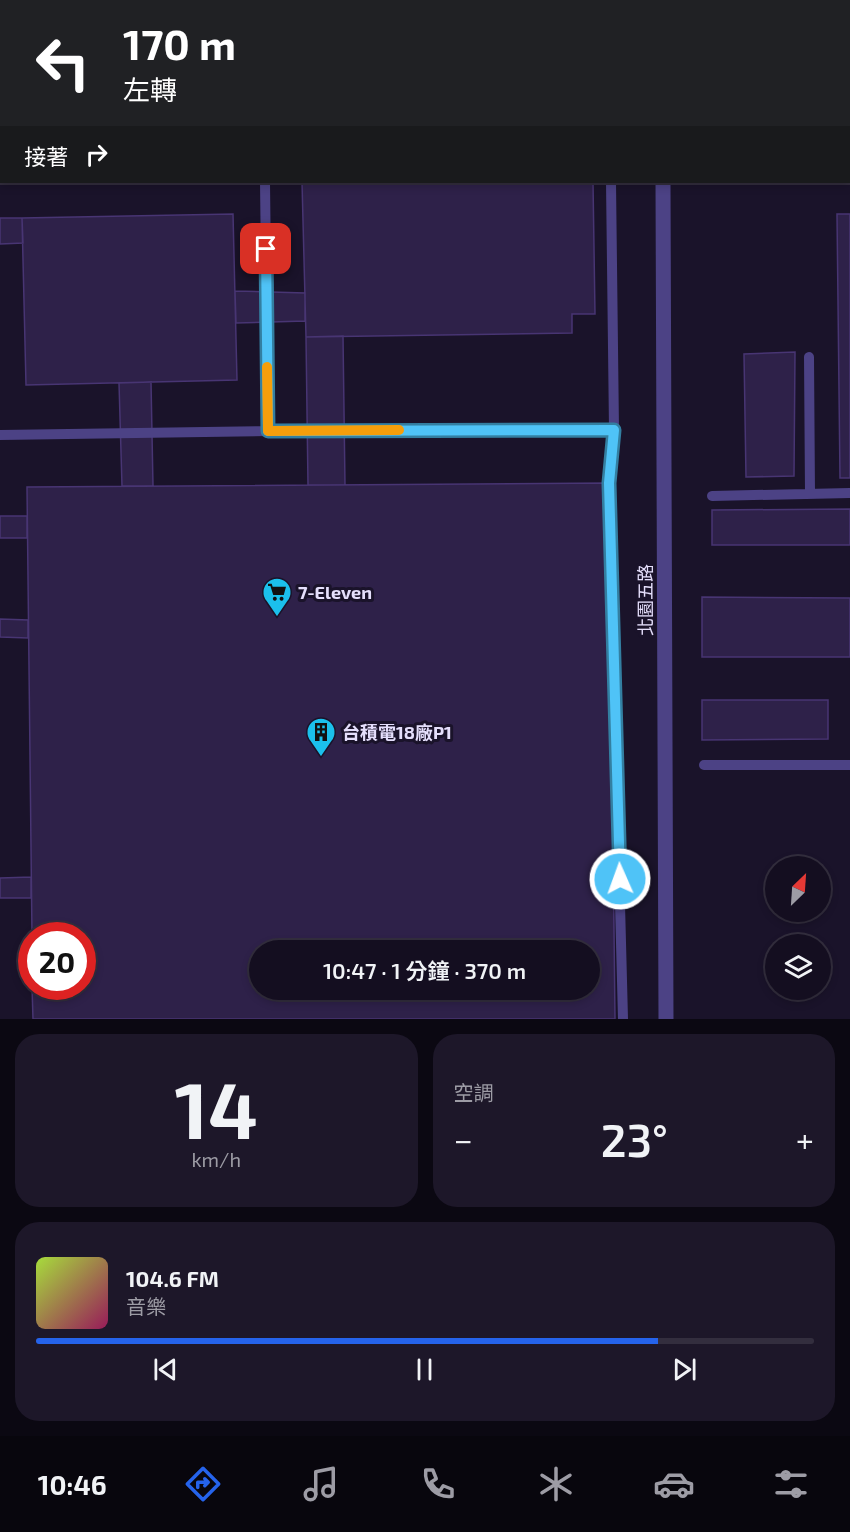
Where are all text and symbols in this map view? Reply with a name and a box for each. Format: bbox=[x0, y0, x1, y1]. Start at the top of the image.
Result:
text: 170 m bbox=[123, 18, 236, 68]
icon: left bbox=[24, 24, 102, 102]
text: 左轉 bbox=[123, 73, 177, 105]
icon: right bbox=[80, 138, 113, 171]
text: 接著 bbox=[24, 143, 68, 169]
pin bbox=[240, 223, 291, 274]
icon: arrive bbox=[249, 232, 282, 265]
street label: 北園五路 bbox=[634, 564, 656, 636]
supermarket icon: 7-Eleven bbox=[261, 576, 293, 618]
place label: 7-Eleven bbox=[298, 581, 372, 603]
building icon: 台積電18廠P1 bbox=[305, 716, 337, 758]
place label: 台積電18廠P1 bbox=[342, 721, 452, 743]
position arrow bbox=[588, 847, 652, 911]
north arrow bbox=[765, 856, 831, 922]
map controls bbox=[765, 856, 831, 1000]
speed limit sign: 20 bbox=[18, 922, 96, 1000]
button: layers bbox=[765, 934, 831, 1000]
text: 10:47 · 1 分鐘 · 370 m bbox=[323, 957, 526, 983]
text: 14 bbox=[175, 1061, 258, 1155]
text: 空調 bbox=[454, 1080, 494, 1104]
text: 23° bbox=[601, 1112, 668, 1166]
text: − bbox=[454, 1119, 473, 1159]
text: + bbox=[796, 1119, 814, 1159]
text: km/h bbox=[191, 1147, 241, 1171]
text: 104.6 FM bbox=[126, 1265, 219, 1291]
text: 音樂 bbox=[126, 1294, 166, 1318]
icon: previous bbox=[149, 1353, 182, 1386]
icon: pause bbox=[408, 1353, 441, 1386]
icon: next bbox=[668, 1353, 701, 1386]
icon: directions bbox=[182, 1463, 224, 1505]
icon: music bbox=[300, 1463, 342, 1505]
icon: phone bbox=[417, 1463, 459, 1505]
icon: climate bbox=[535, 1463, 577, 1505]
icon: car bbox=[653, 1463, 695, 1505]
icon: filters bbox=[770, 1463, 812, 1505]
text: 10:46 bbox=[38, 1468, 107, 1500]

